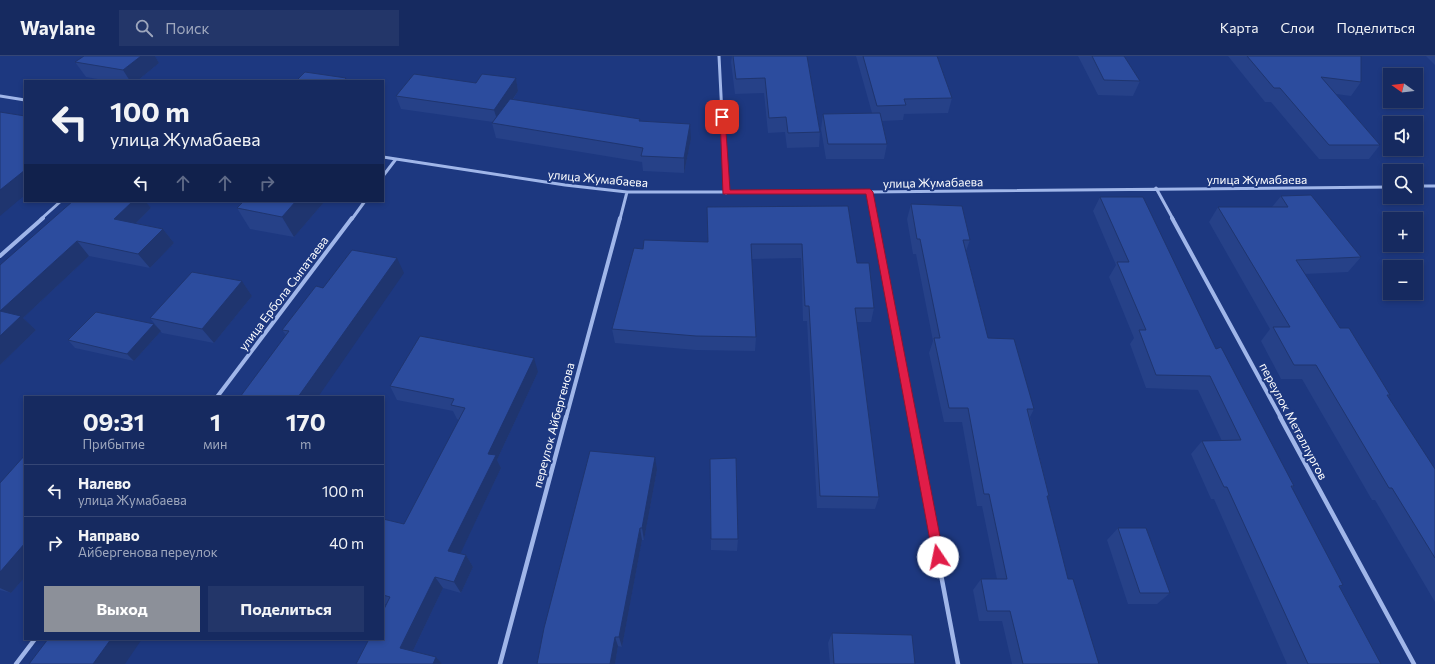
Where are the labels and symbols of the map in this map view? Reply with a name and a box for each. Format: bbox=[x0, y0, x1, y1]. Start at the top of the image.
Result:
north arrow bbox=[1383, 68, 1423, 108]
pin bbox=[705, 100, 739, 134]
street label: улица Жумабаева bbox=[547, 167, 649, 189]
street label: улица Жумабаева bbox=[1207, 172, 1307, 186]
street label: улица Жумабаева bbox=[883, 174, 983, 190]
street label: улица Ербола Сыпатаева bbox=[235, 233, 331, 353]
street label: переулок Металлургов bbox=[1257, 360, 1331, 482]
street label: переулок Айбергенова bbox=[530, 361, 576, 489]
position arrow bbox=[917, 536, 959, 578]

